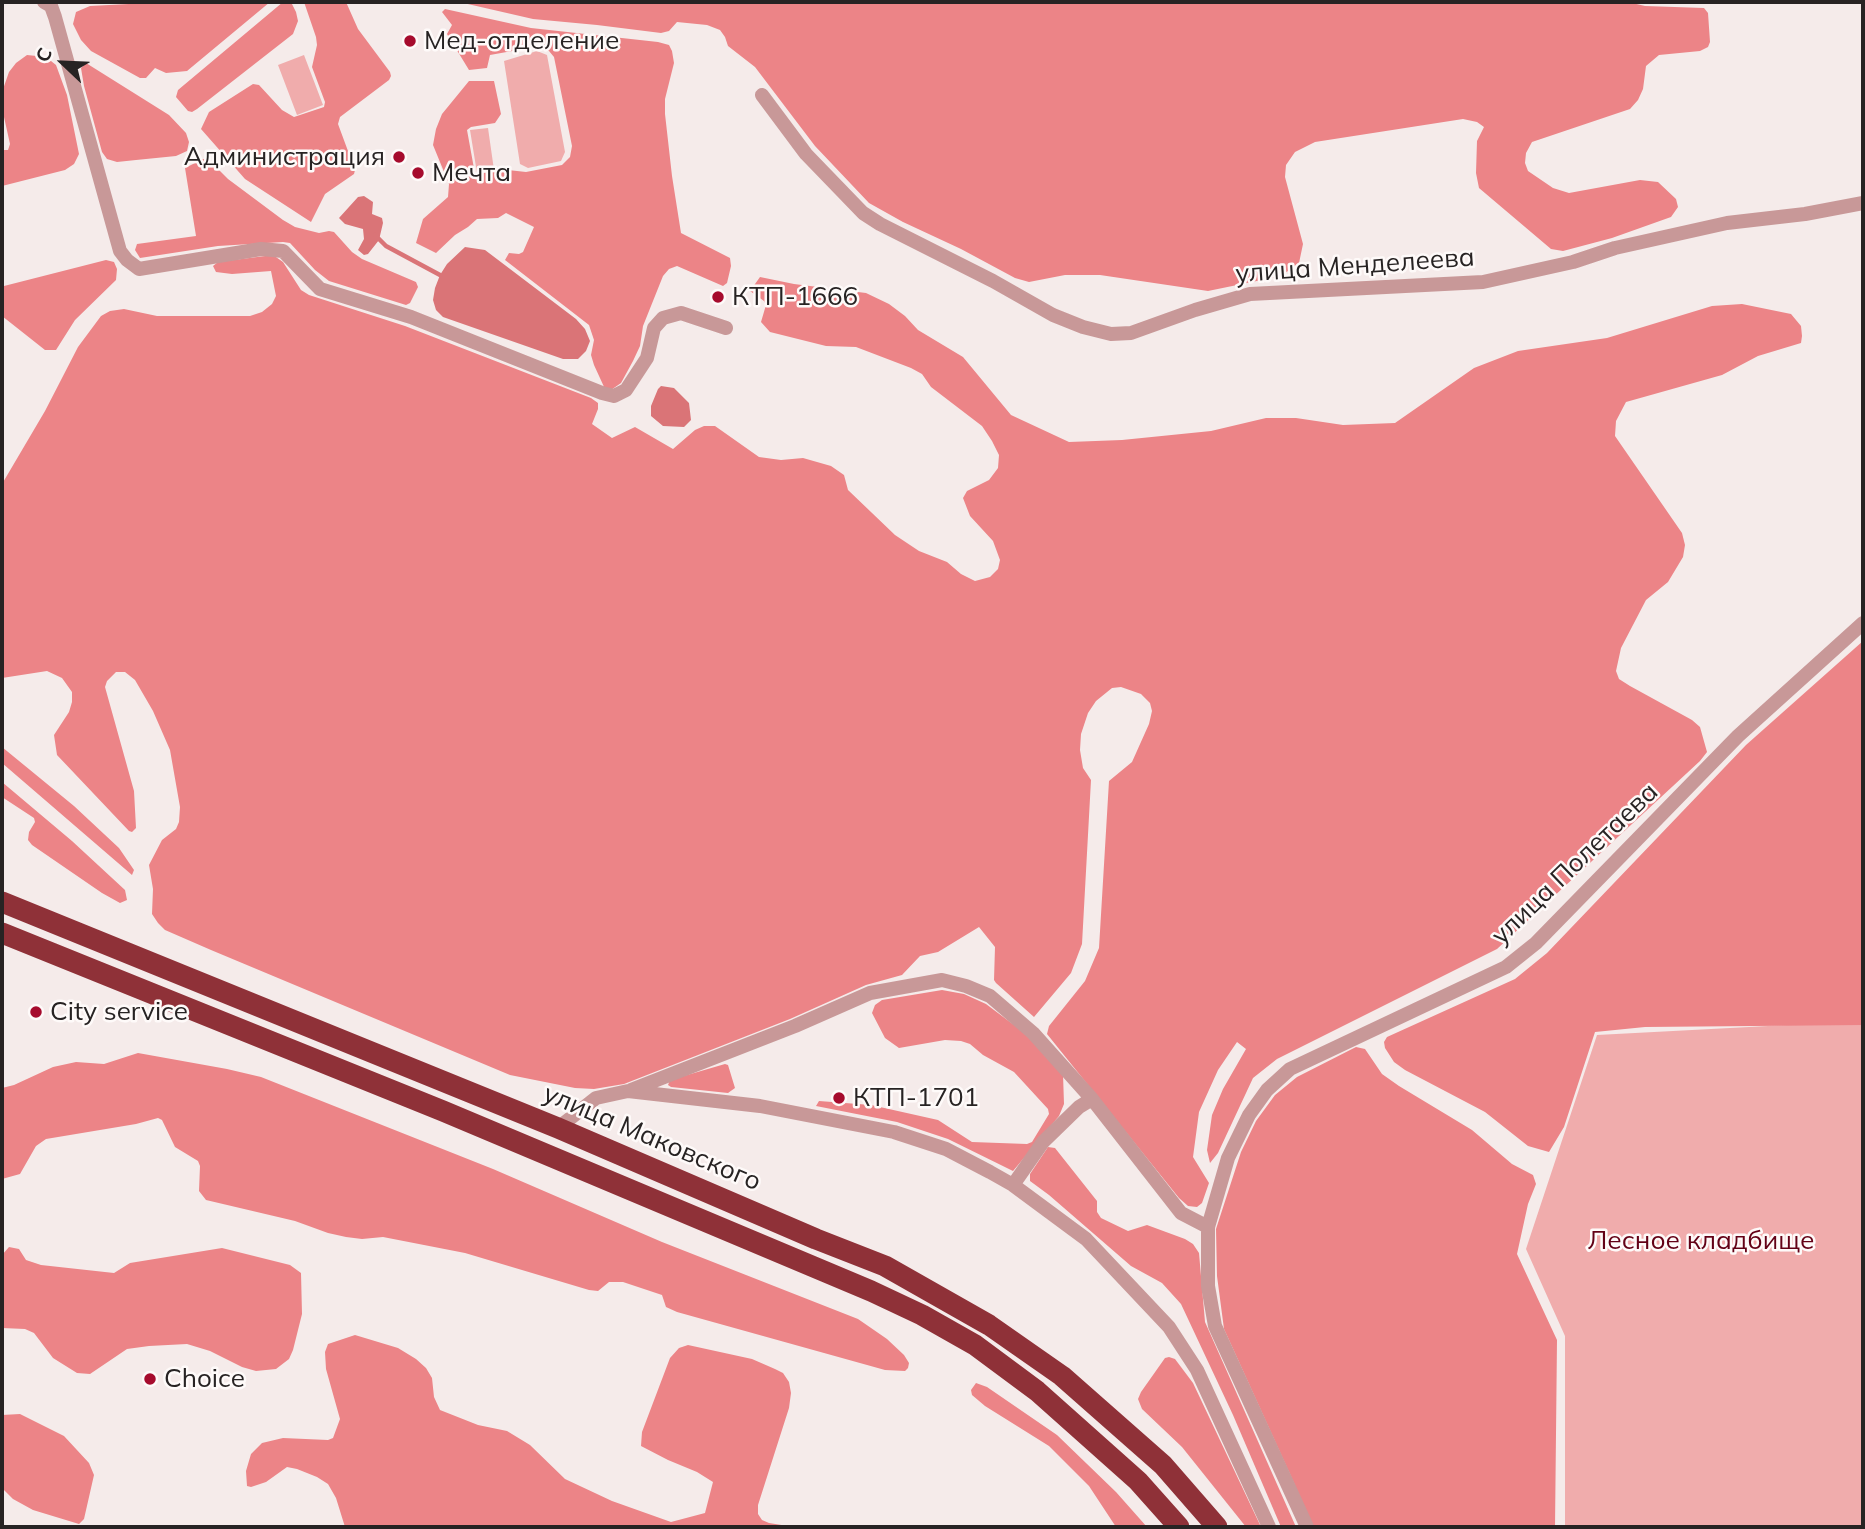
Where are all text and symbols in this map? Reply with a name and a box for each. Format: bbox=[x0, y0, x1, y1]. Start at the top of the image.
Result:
place label: Мед-отделение bbox=[424, 25, 619, 57]
north arrow bbox=[28, 28, 98, 98]
marker: Мед-отделение bbox=[402, 33, 418, 49]
text: С bbox=[30, 44, 57, 65]
place label: Администрация bbox=[184, 141, 385, 173]
marker: Администрация bbox=[391, 149, 407, 165]
place label: Мечта bbox=[432, 157, 511, 189]
marker: Мечта bbox=[410, 165, 426, 181]
street label: улица Менделеева bbox=[1234, 242, 1476, 290]
place label: КТП-1666 bbox=[732, 281, 858, 313]
marker: КТП-1666 bbox=[710, 289, 726, 305]
street label: улица Полетаева bbox=[1485, 777, 1665, 951]
place label: City service bbox=[50, 996, 188, 1028]
marker: City service bbox=[28, 1004, 44, 1020]
street label: улица Маковского bbox=[539, 1078, 765, 1198]
place label: КТП-1701 bbox=[853, 1082, 979, 1114]
marker: КТП-1701 bbox=[831, 1090, 847, 1106]
park label: Лесное кладбище bbox=[1587, 1225, 1815, 1257]
place label: Choice bbox=[164, 1363, 245, 1395]
marker: Choice bbox=[142, 1371, 158, 1387]

